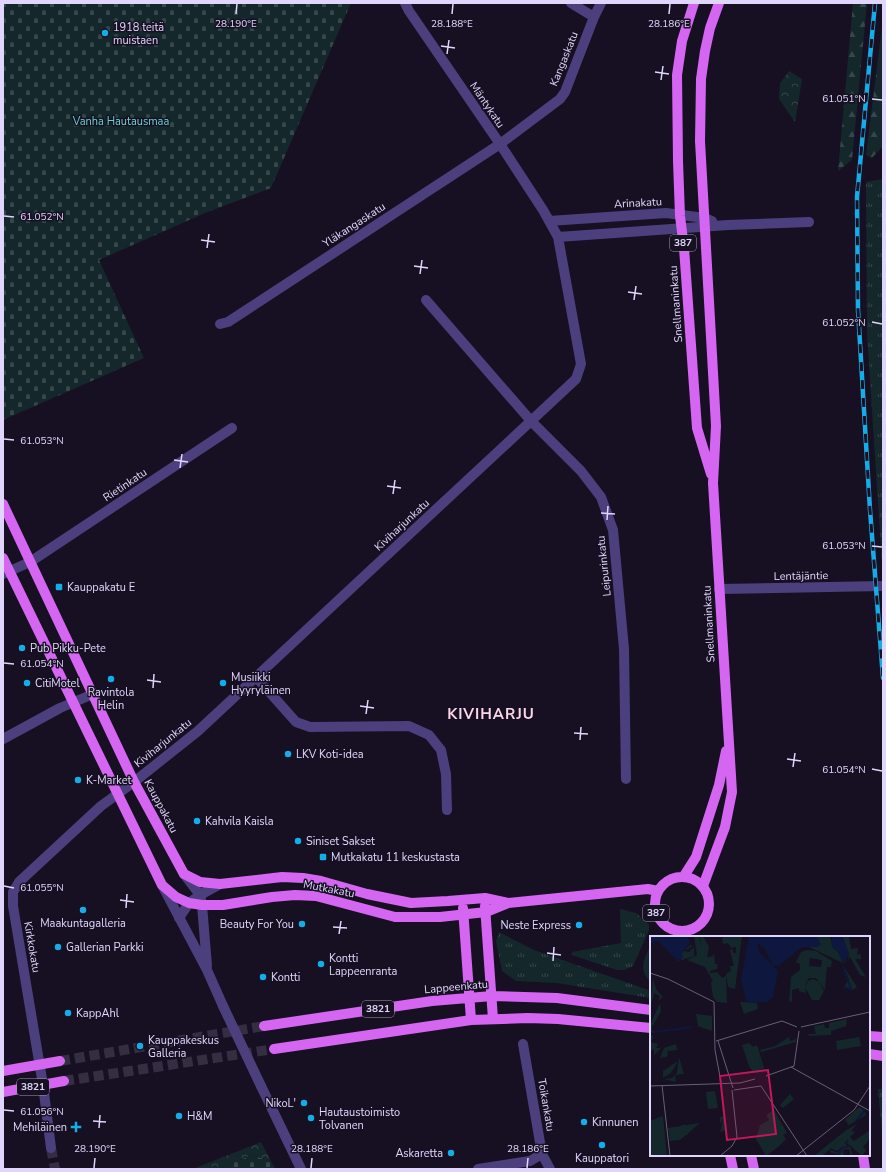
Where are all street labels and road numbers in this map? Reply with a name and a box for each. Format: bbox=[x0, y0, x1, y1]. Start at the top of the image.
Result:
street label: Kangaskatu bbox=[546, 29, 582, 89]
street label: Mäntykatu bbox=[466, 79, 508, 131]
street label: Arinakatu bbox=[614, 194, 662, 212]
street label: Yläkangaskatu bbox=[319, 199, 388, 251]
road number: 387 bbox=[670, 235, 696, 251]
street label: Snellmaninkatu bbox=[666, 265, 686, 343]
street label: Rietinkatu bbox=[100, 465, 150, 505]
street label: Kiviharjunkatu bbox=[371, 496, 433, 554]
street label: Leipurinkatu bbox=[593, 535, 615, 597]
street label: Lentäjäntie bbox=[774, 568, 829, 584]
street label: Snellmaninkatu bbox=[699, 585, 719, 663]
street label: Kiviharjunkatu bbox=[131, 715, 195, 771]
street label: Kauppakatu bbox=[141, 777, 181, 835]
street label: Mutkakatu bbox=[302, 877, 356, 901]
road number: 387 bbox=[643, 905, 669, 921]
street label: Kirkkokatu bbox=[20, 920, 44, 974]
street label: Lappeenkatu bbox=[424, 977, 488, 997]
road number: 3821 bbox=[362, 1001, 394, 1017]
street label: Toikankatu bbox=[534, 1077, 558, 1133]
road number: 3821 bbox=[17, 1079, 49, 1095]

